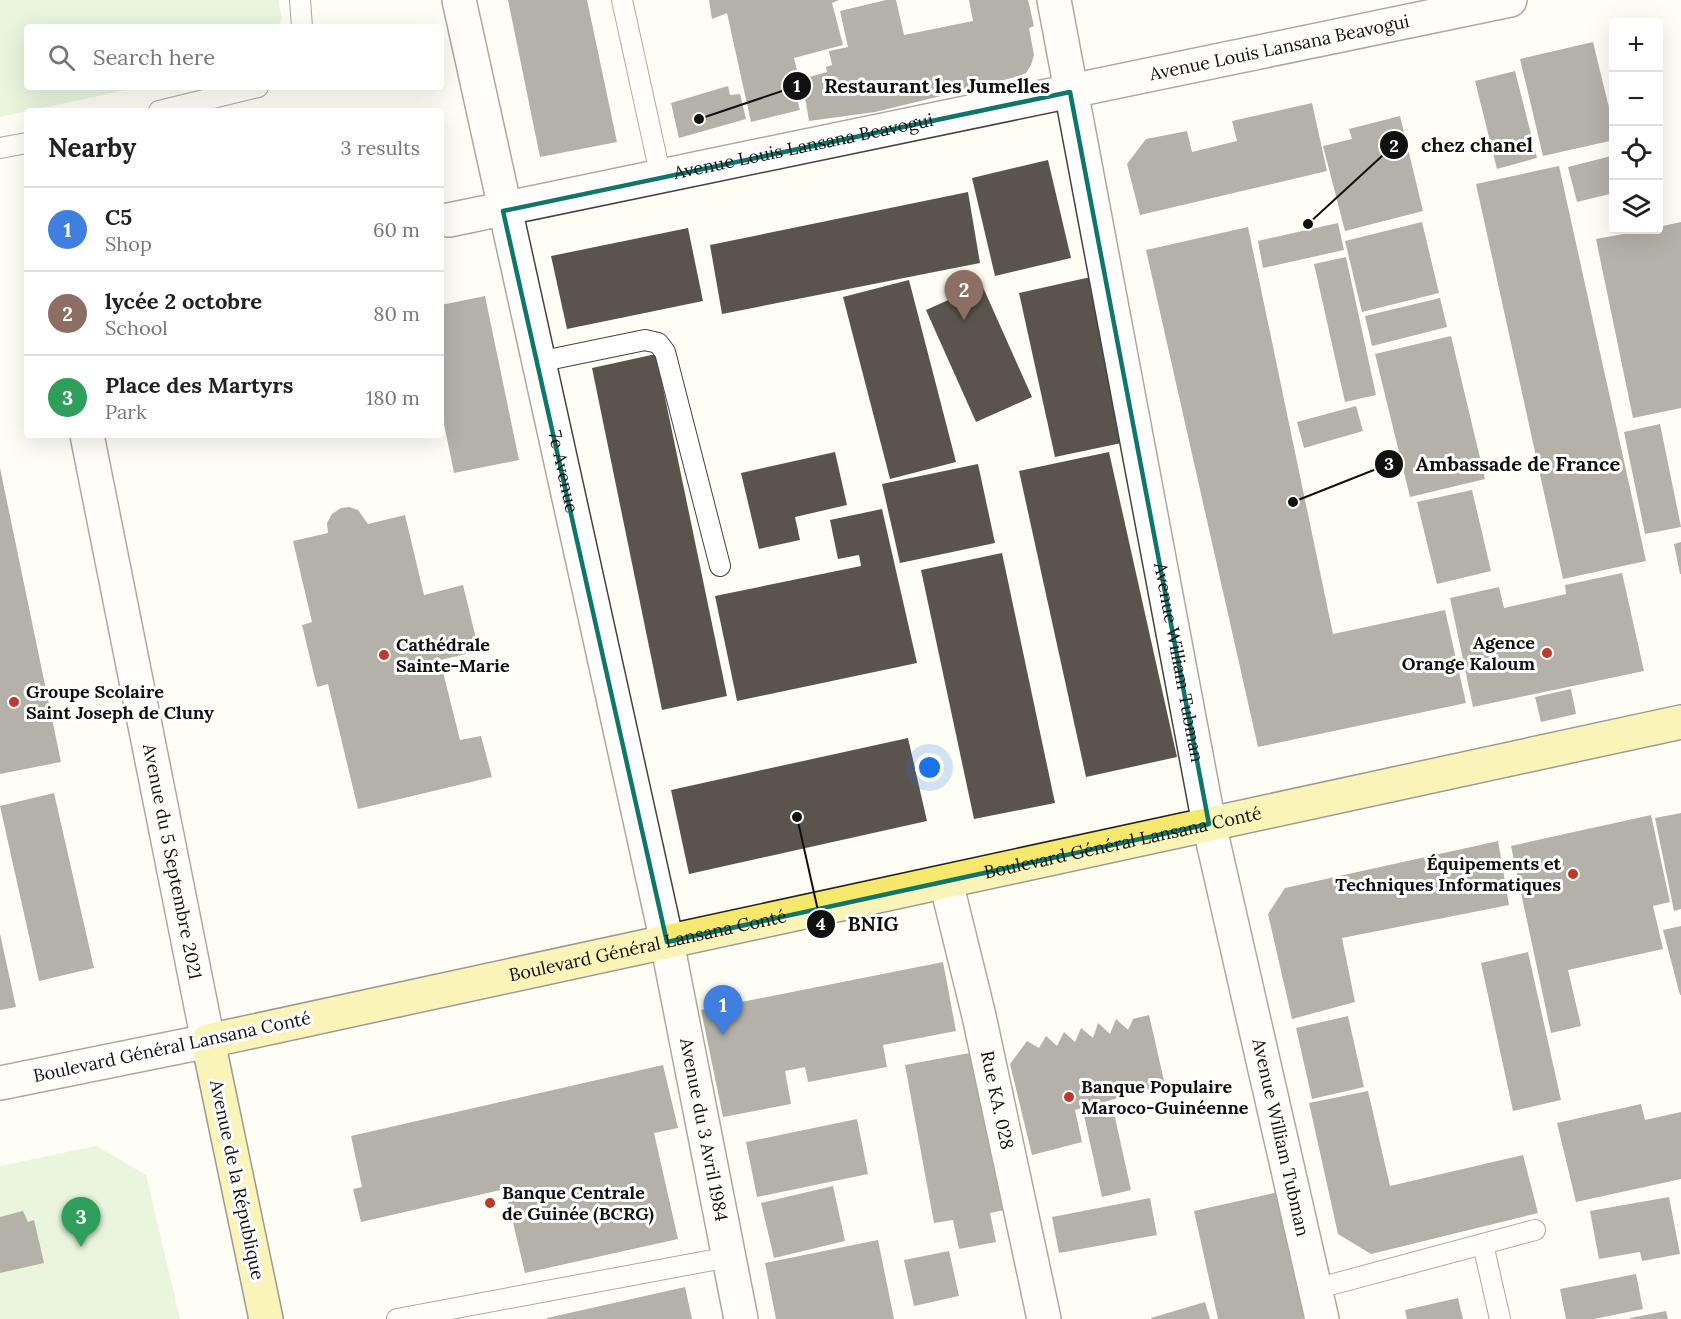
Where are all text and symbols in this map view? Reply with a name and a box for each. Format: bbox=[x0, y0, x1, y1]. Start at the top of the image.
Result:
street label: Avenue Louis Lansana Beavogui bbox=[1146, 9, 1411, 86]
map controls bbox=[1609, 18, 1663, 234]
button: + bbox=[1609, 18, 1663, 72]
search box bbox=[24, 24, 444, 90]
icon: search bbox=[45, 41, 78, 74]
text: Search here bbox=[93, 43, 215, 71]
callout: Restaurant les Jumelles bbox=[782, 67, 1062, 105]
button: − bbox=[1609, 72, 1663, 126]
text: Restaurant les Jumelles bbox=[824, 73, 1050, 98]
text: 1 bbox=[793, 74, 801, 97]
street label: Avenue Louis Lansana Beavogui bbox=[670, 108, 935, 184]
callout: chez chanel bbox=[1379, 126, 1545, 164]
button: locate bbox=[1609, 126, 1663, 180]
text: Nearby bbox=[48, 131, 136, 164]
text: chez chanel bbox=[1421, 132, 1533, 157]
text: 2 bbox=[1389, 134, 1399, 157]
text: 3 results bbox=[341, 135, 420, 160]
button: layers bbox=[1609, 180, 1663, 234]
text: C5 bbox=[105, 203, 132, 231]
text: 1 bbox=[63, 217, 72, 242]
text: 60 m bbox=[373, 217, 420, 242]
text: Shop bbox=[105, 231, 152, 256]
pin: 2 bbox=[944, 270, 984, 320]
text: lycée 2 octobre bbox=[105, 287, 262, 315]
text: 2 bbox=[62, 301, 73, 326]
text: 80 m bbox=[373, 301, 420, 326]
text: School bbox=[105, 315, 168, 340]
text: Place des Martyrs bbox=[105, 371, 293, 399]
text: 3 bbox=[62, 385, 73, 410]
text: 180 m bbox=[366, 385, 420, 410]
text: Park bbox=[105, 399, 147, 424]
street label: 7e Avenue bbox=[543, 428, 584, 515]
callout: Ambassade de France bbox=[1374, 445, 1633, 483]
text: Ambassade de France bbox=[1416, 451, 1620, 476]
text: 3 bbox=[1384, 452, 1394, 475]
street label: Avenue William Tubman bbox=[1149, 560, 1209, 764]
place label: Agence Orange Kaloum bbox=[1402, 631, 1535, 675]
place label: Cathédrale Sainte-Marie bbox=[396, 633, 510, 677]
marker: Agence Orange Kaloum bbox=[1540, 646, 1554, 660]
marker: Cathédrale Sainte-Marie bbox=[377, 648, 391, 662]
place label: Groupe Scolaire Saint Joseph de Cluny bbox=[26, 680, 214, 724]
marker: Groupe Scolaire Saint Joseph de Cluny bbox=[7, 695, 21, 709]
street label: Avenue du 5 Septembre 2021 bbox=[138, 741, 207, 981]
your location bbox=[915, 753, 944, 782]
street label: Boulevard Général Lansana Conté bbox=[982, 801, 1264, 884]
place label: Équipements et Techniques Informatiques bbox=[1335, 852, 1562, 896]
marker: Équipements et Techniques Informatiques bbox=[1566, 867, 1580, 881]
street label: Boulevard Général Lansana Conté bbox=[507, 904, 789, 987]
callout: BNIG bbox=[806, 905, 911, 943]
text: BNIG bbox=[847, 911, 899, 936]
text: 4 bbox=[816, 912, 826, 935]
pin: 1 bbox=[704, 986, 742, 1035]
street label: Boulevard Général Lansana Conté bbox=[31, 1006, 313, 1087]
street label: Avenue du 3 Avril 1984 bbox=[675, 1035, 734, 1223]
street label: Avenue William Tubman bbox=[1247, 1035, 1315, 1239]
street label: Rue KA. 028 bbox=[976, 1049, 1019, 1151]
place label: Banque Populaire Maroco-Guinéenne bbox=[1081, 1075, 1249, 1119]
street label: Avenue de la République bbox=[205, 1077, 270, 1282]
marker: Banque Populaire Maroco-Guinéenne bbox=[1062, 1090, 1076, 1104]
place label: Banque Centrale de Guinée (BCRG) bbox=[502, 1181, 654, 1225]
marker: Banque Centrale de Guinée (BCRG) bbox=[483, 1196, 497, 1210]
pin: 3 bbox=[62, 1198, 100, 1247]

